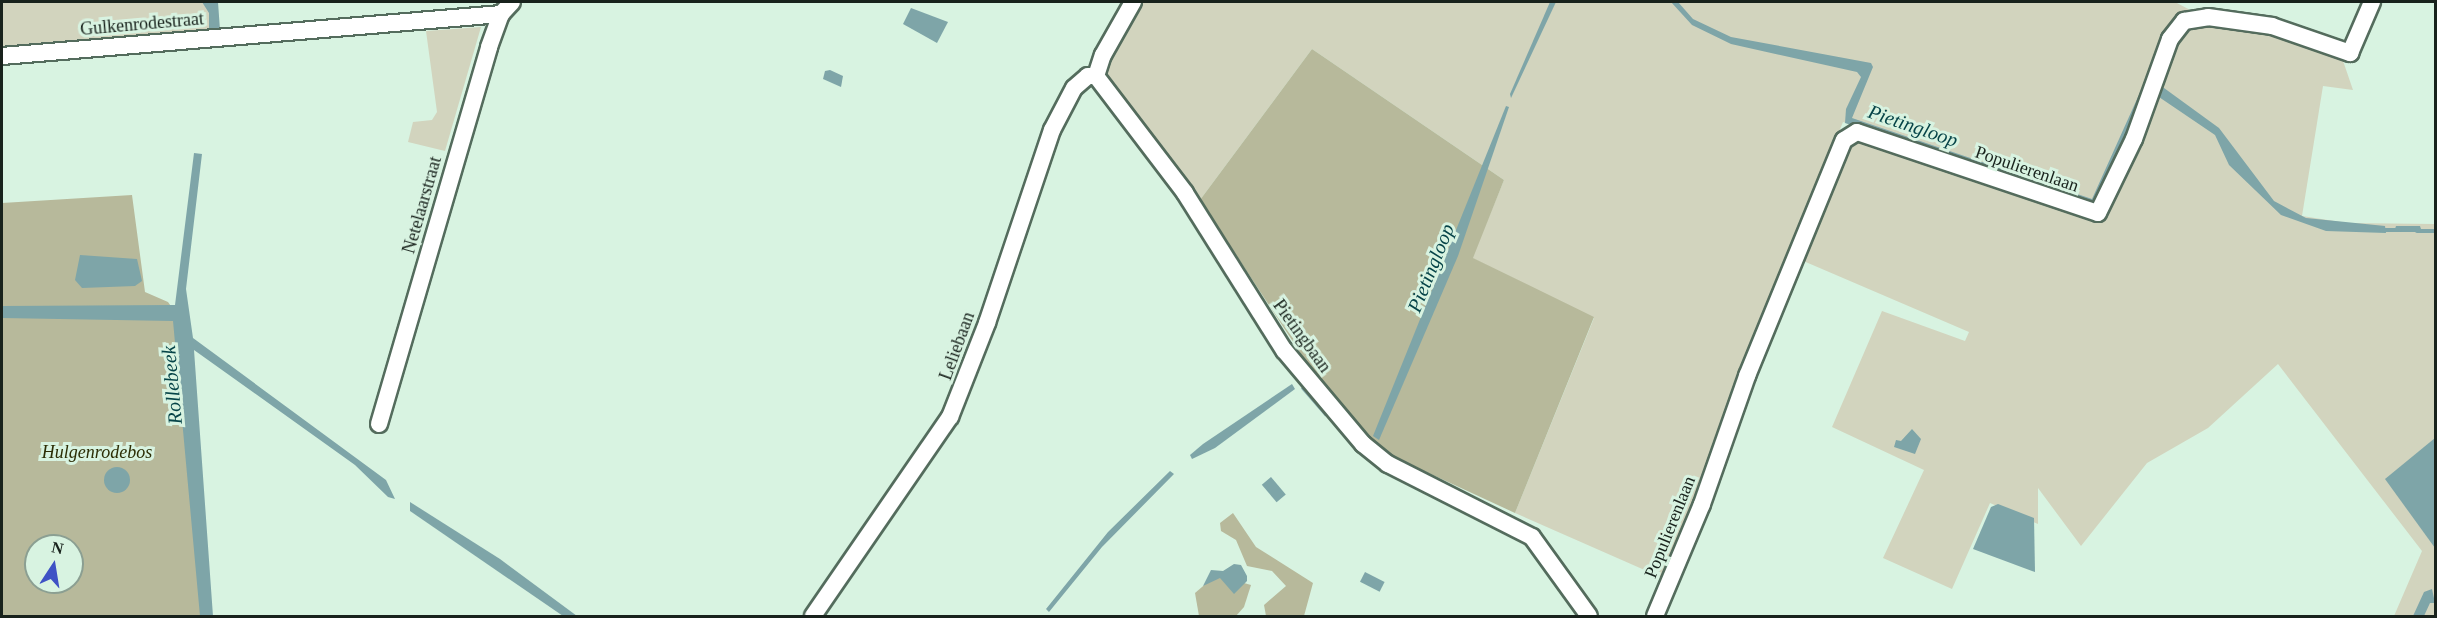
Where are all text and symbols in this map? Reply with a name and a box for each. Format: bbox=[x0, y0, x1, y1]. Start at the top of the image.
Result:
street label: Gulkenrodestraat bbox=[79, 8, 205, 40]
water label: Pietingloop bbox=[1865, 99, 1961, 153]
street label: Populierenlaan bbox=[1972, 141, 2082, 197]
street label: Netelaarstraat bbox=[398, 154, 446, 256]
water label: Pietingloop bbox=[1402, 220, 1460, 316]
street label: Pietingbaan bbox=[1268, 295, 1336, 377]
street label: Leliebaan bbox=[935, 309, 979, 383]
water label: Rollebeek bbox=[157, 345, 187, 425]
park label: Hulgenrodebos bbox=[42, 441, 152, 463]
street label: Populierenlaan bbox=[1640, 473, 1700, 581]
north arrow bbox=[24, 534, 84, 594]
text: N bbox=[50, 538, 65, 557]

